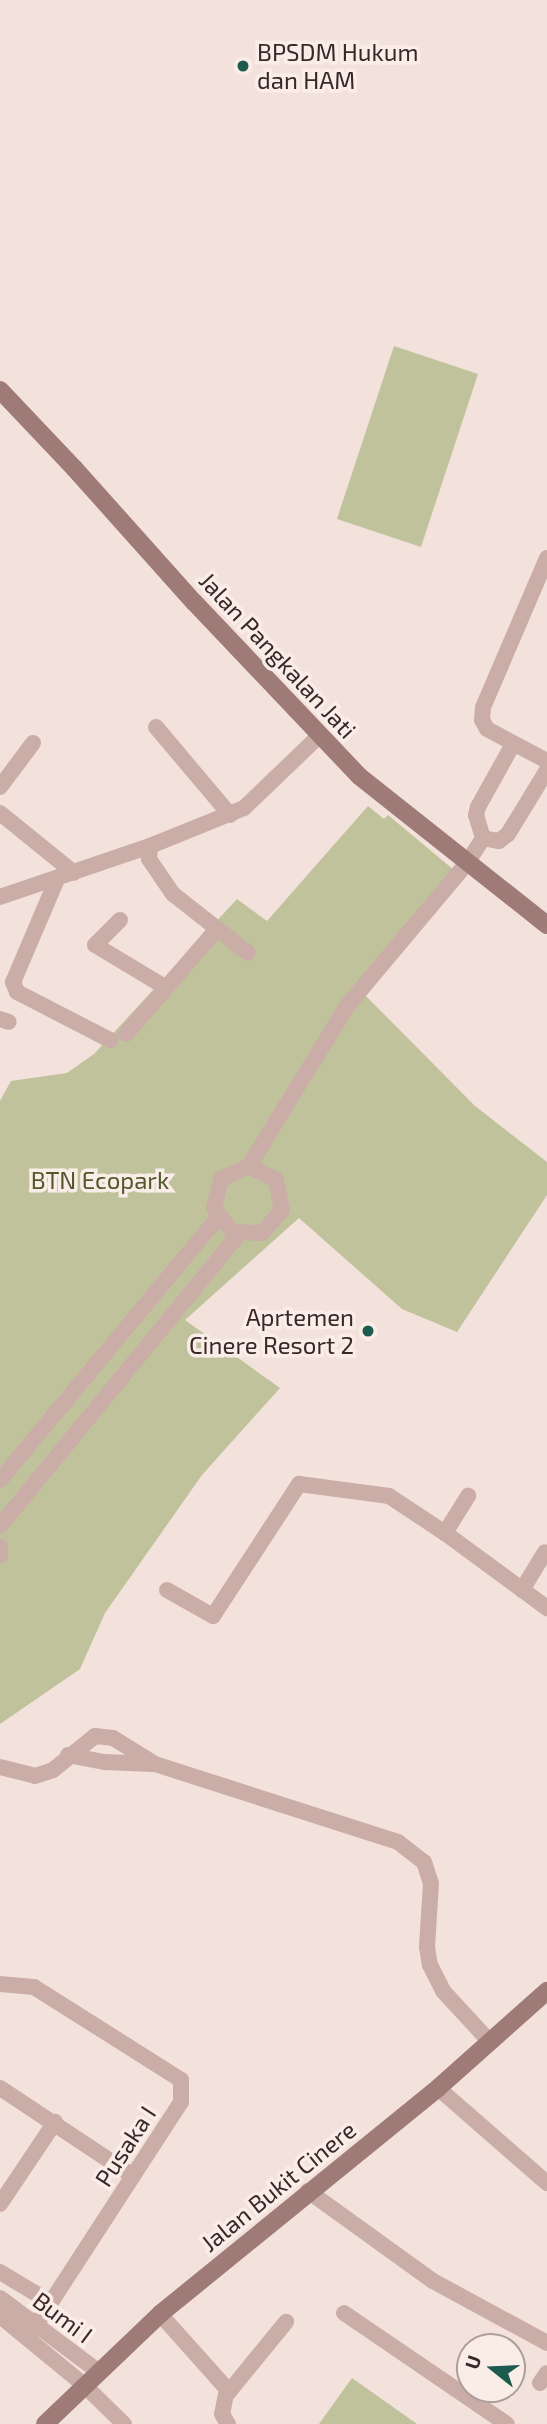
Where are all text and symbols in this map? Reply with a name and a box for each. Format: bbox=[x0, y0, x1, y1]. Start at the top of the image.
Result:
place label: BPSDM Hukum dan HAM bbox=[257, 38, 418, 94]
marker: BPSDM Hukum dan HAM bbox=[235, 58, 251, 74]
street label: Jalan Pangkalan Jati bbox=[193, 566, 363, 744]
park label: BTN Ecopark bbox=[31, 1166, 169, 1194]
place label: Aprtemen Cinere Resort 2 bbox=[189, 1303, 354, 1359]
marker: Aprtemen Cinere Resort 2 bbox=[360, 1323, 376, 1339]
street label: Pusaka I bbox=[88, 2100, 162, 2192]
street label: Jalan Bukit Cinere bbox=[195, 2115, 361, 2257]
street label: Bumi I bbox=[28, 2285, 98, 2349]
north arrow bbox=[456, 2333, 526, 2403]
text: U bbox=[459, 2352, 485, 2372]

